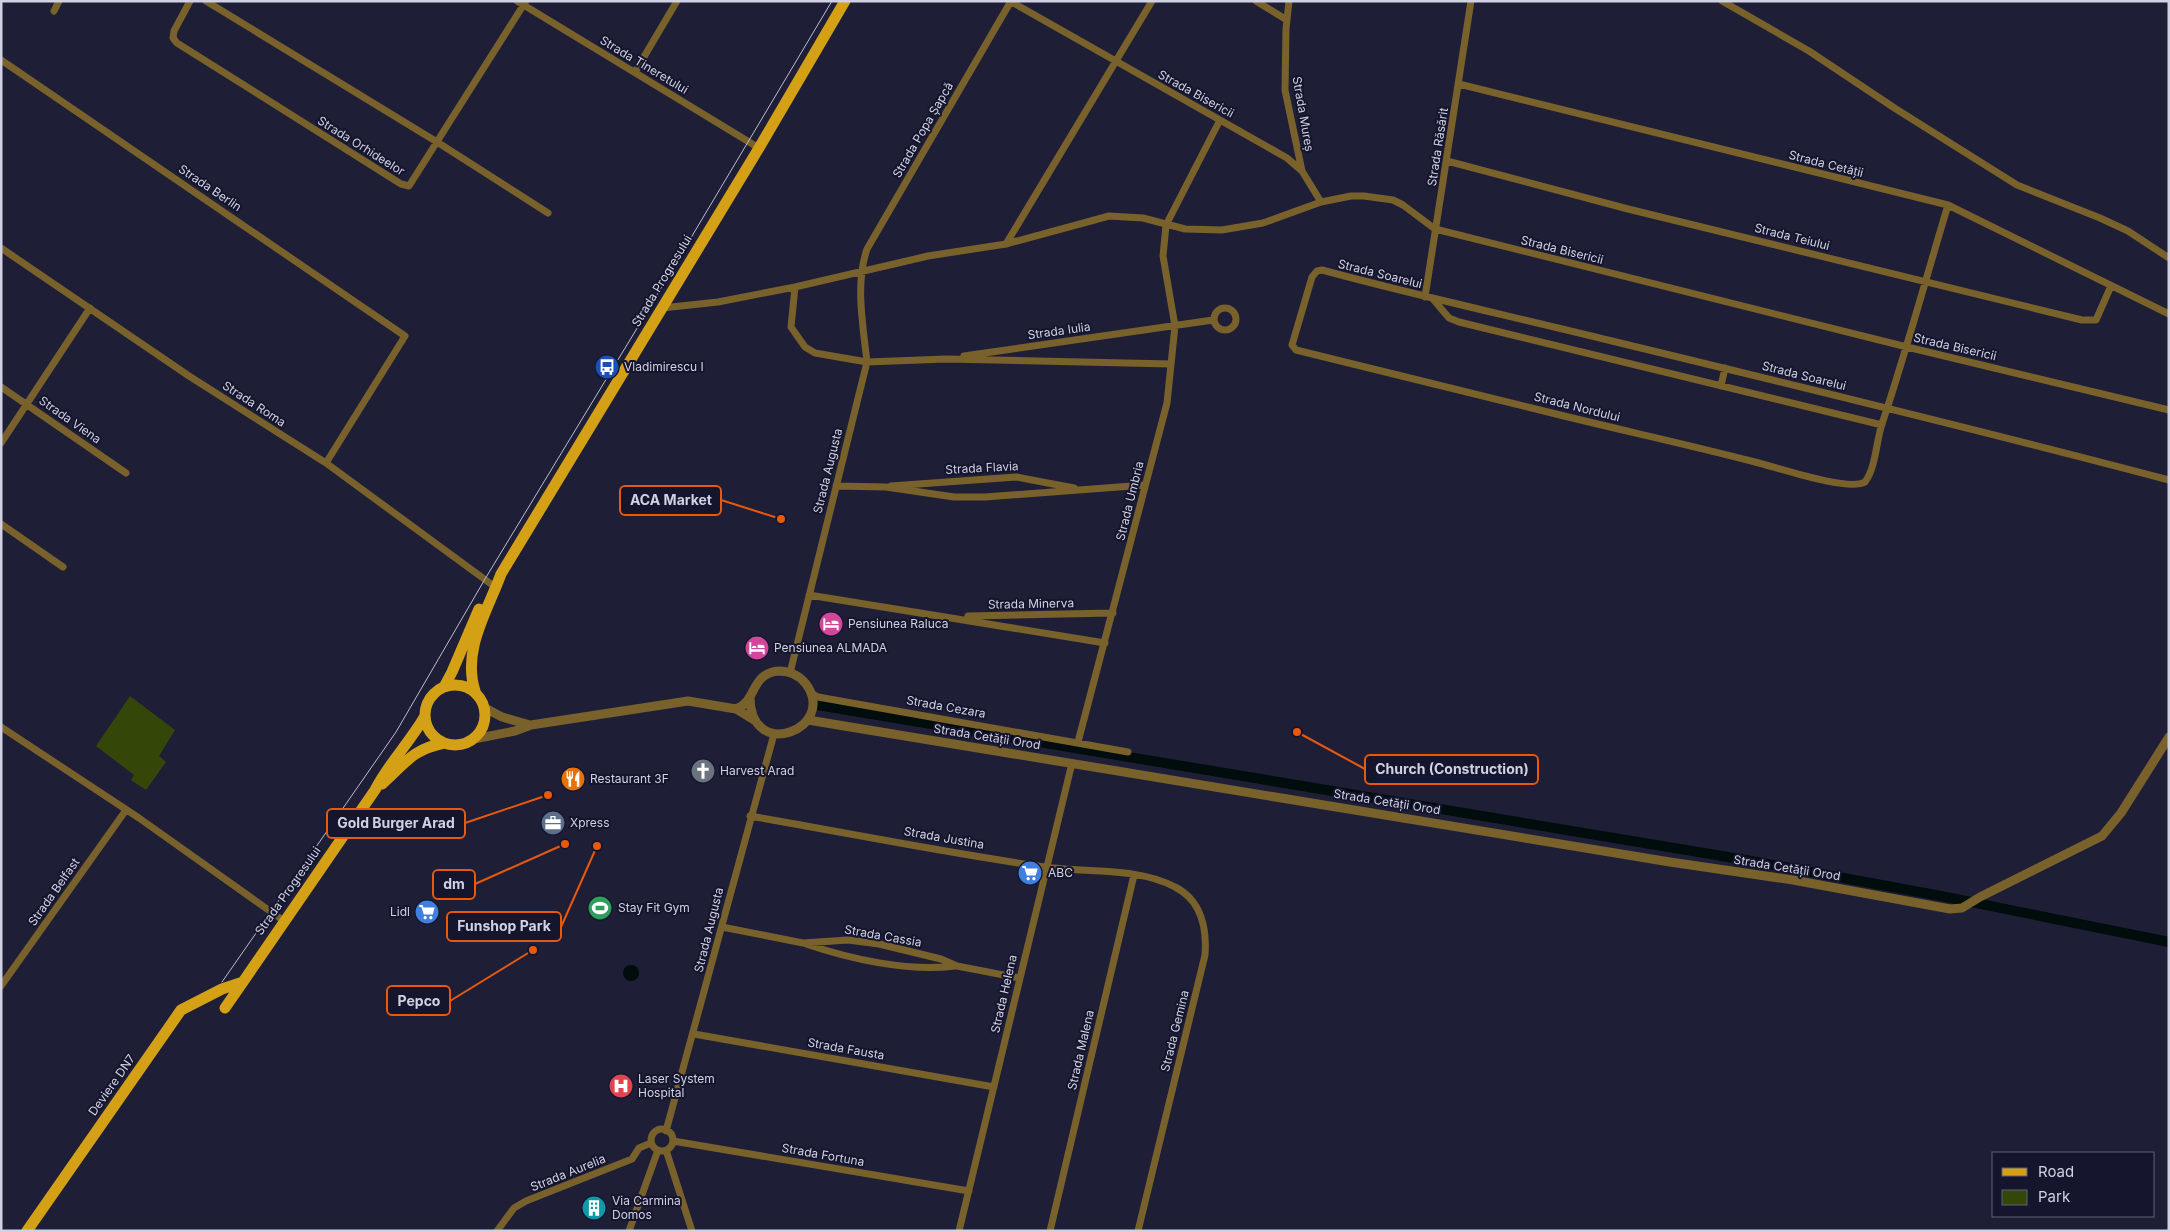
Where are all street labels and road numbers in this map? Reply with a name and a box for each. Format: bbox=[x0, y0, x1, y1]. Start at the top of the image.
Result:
street label: Strada Tineretului bbox=[597, 32, 691, 97]
street label: Strada Bisericii bbox=[1156, 66, 1237, 121]
street label: Strada Mureș bbox=[1290, 75, 1317, 153]
street label: Strada Popa Șapcă bbox=[889, 79, 956, 180]
street label: Strada Răsărit bbox=[1424, 106, 1451, 187]
street label: Strada Orhideelor bbox=[315, 113, 408, 179]
street label: Strada Cetății bbox=[1787, 147, 1865, 180]
street label: Strada Berlin bbox=[176, 161, 245, 214]
street label: Strada Teiului bbox=[1753, 220, 1831, 253]
street label: Strada Progresului bbox=[628, 232, 695, 329]
street label: Strada Bisericii bbox=[1519, 232, 1605, 267]
street label: Strada Soarelui bbox=[1336, 256, 1424, 291]
street label: Strada Iulia bbox=[1027, 319, 1091, 342]
street label: Strada Bisericii bbox=[1912, 330, 1998, 363]
street label: Strada Soarelui bbox=[1760, 358, 1848, 393]
street label: Strada Roma bbox=[220, 378, 289, 430]
street label: Strada Nordului bbox=[1532, 389, 1622, 424]
street label: Strada Viena bbox=[36, 393, 104, 446]
street label: Strada Augusta bbox=[810, 427, 845, 515]
street label: Strada Flavia bbox=[945, 458, 1019, 477]
street label: Strada Umbria bbox=[1112, 460, 1147, 542]
street label: Strada Minerva bbox=[988, 595, 1074, 612]
street label: Strada Cezara bbox=[905, 692, 987, 721]
street label: Strada Cetății Orod bbox=[933, 721, 1042, 752]
street label: Strada Cetății Orod bbox=[1333, 786, 1442, 817]
street label: Strada Justina bbox=[903, 823, 985, 852]
street label: Strada Progresului bbox=[251, 844, 324, 938]
street label: Strada Cetății Orod bbox=[1733, 852, 1842, 883]
street label: Strada Belfast bbox=[25, 855, 83, 929]
street label: Strada Augusta bbox=[691, 886, 726, 974]
street label: Strada Cassia bbox=[843, 921, 923, 950]
street label: Strada Helena bbox=[987, 953, 1020, 1035]
street label: Strada Gemina bbox=[1157, 989, 1192, 1073]
street label: Strada Malena bbox=[1064, 1008, 1097, 1091]
street label: Strada Fausta bbox=[806, 1034, 886, 1063]
street label: Deviere DN7 bbox=[85, 1051, 138, 1118]
street label: Strada Fortuna bbox=[781, 1140, 866, 1169]
street label: Strada Aurelia bbox=[528, 1151, 608, 1194]

